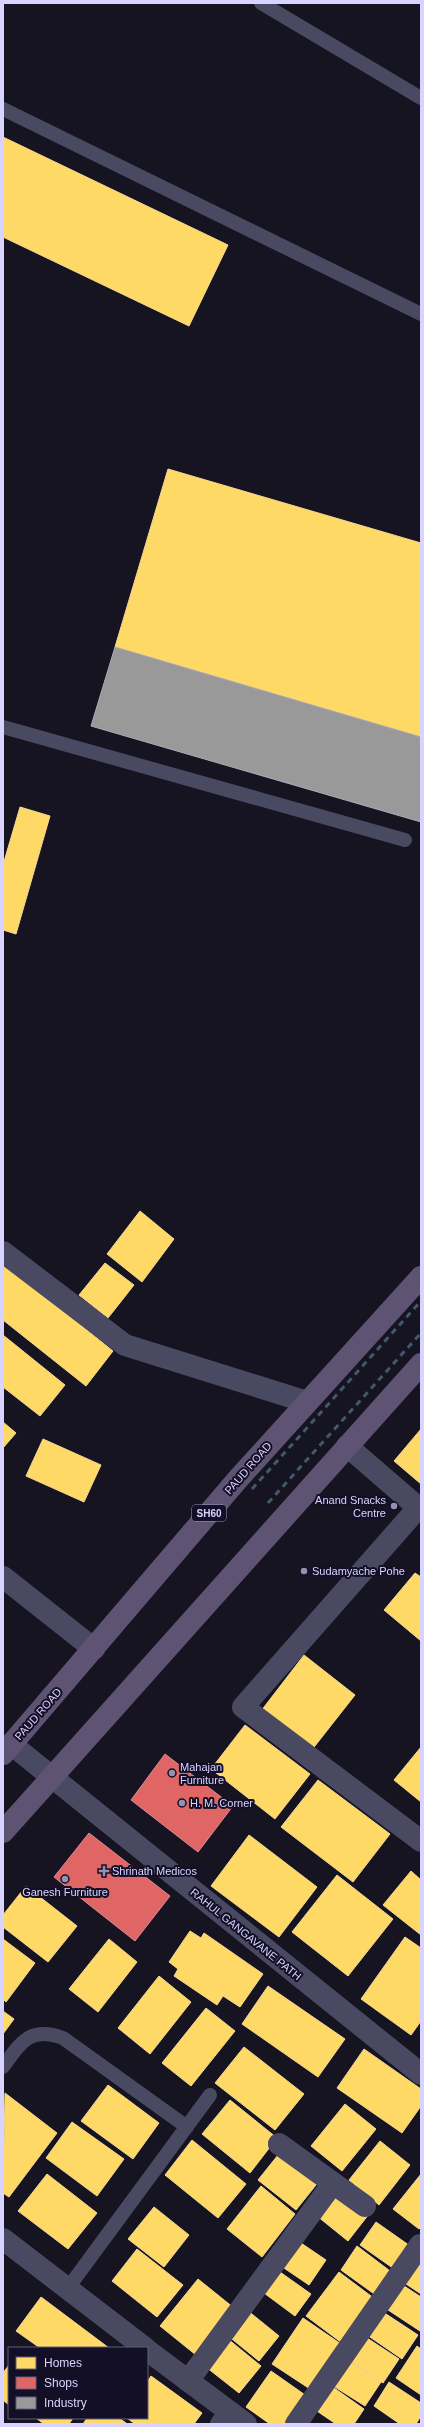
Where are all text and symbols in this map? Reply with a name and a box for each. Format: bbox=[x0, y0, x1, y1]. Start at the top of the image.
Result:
street label: PAUD ROAD bbox=[222, 1440, 274, 1496]
place label: Anand Snacks Centre bbox=[315, 1494, 386, 1519]
marker: Anand Snacks Centre bbox=[389, 1501, 399, 1511]
road number: SH60 bbox=[192, 1505, 226, 1521]
place label: Sudamyache Pohe bbox=[312, 1565, 405, 1577]
marker: Sudamyache Pohe bbox=[299, 1566, 309, 1576]
street label: PAUD ROAD bbox=[12, 1686, 64, 1742]
place label: Mahajan Furniture bbox=[180, 1761, 224, 1786]
marker: Mahajan Furniture bbox=[167, 1768, 177, 1778]
place label: H. M. Corner bbox=[190, 1797, 253, 1809]
marker: H. M. Corner bbox=[177, 1798, 187, 1808]
place label: Shrinath Medicos bbox=[112, 1865, 197, 1877]
marker: Shrinath Medicos bbox=[99, 1866, 109, 1876]
marker: Ganesh Furniture bbox=[60, 1874, 70, 1884]
place label: Ganesh Furniture bbox=[22, 1886, 108, 1898]
street label: RAHUL GANGAVANE PATH bbox=[188, 1886, 304, 1982]
legend bbox=[8, 2347, 148, 2419]
text: Homes bbox=[44, 2356, 82, 2370]
text: Shops bbox=[44, 2376, 78, 2390]
text: Industry bbox=[44, 2396, 87, 2410]

